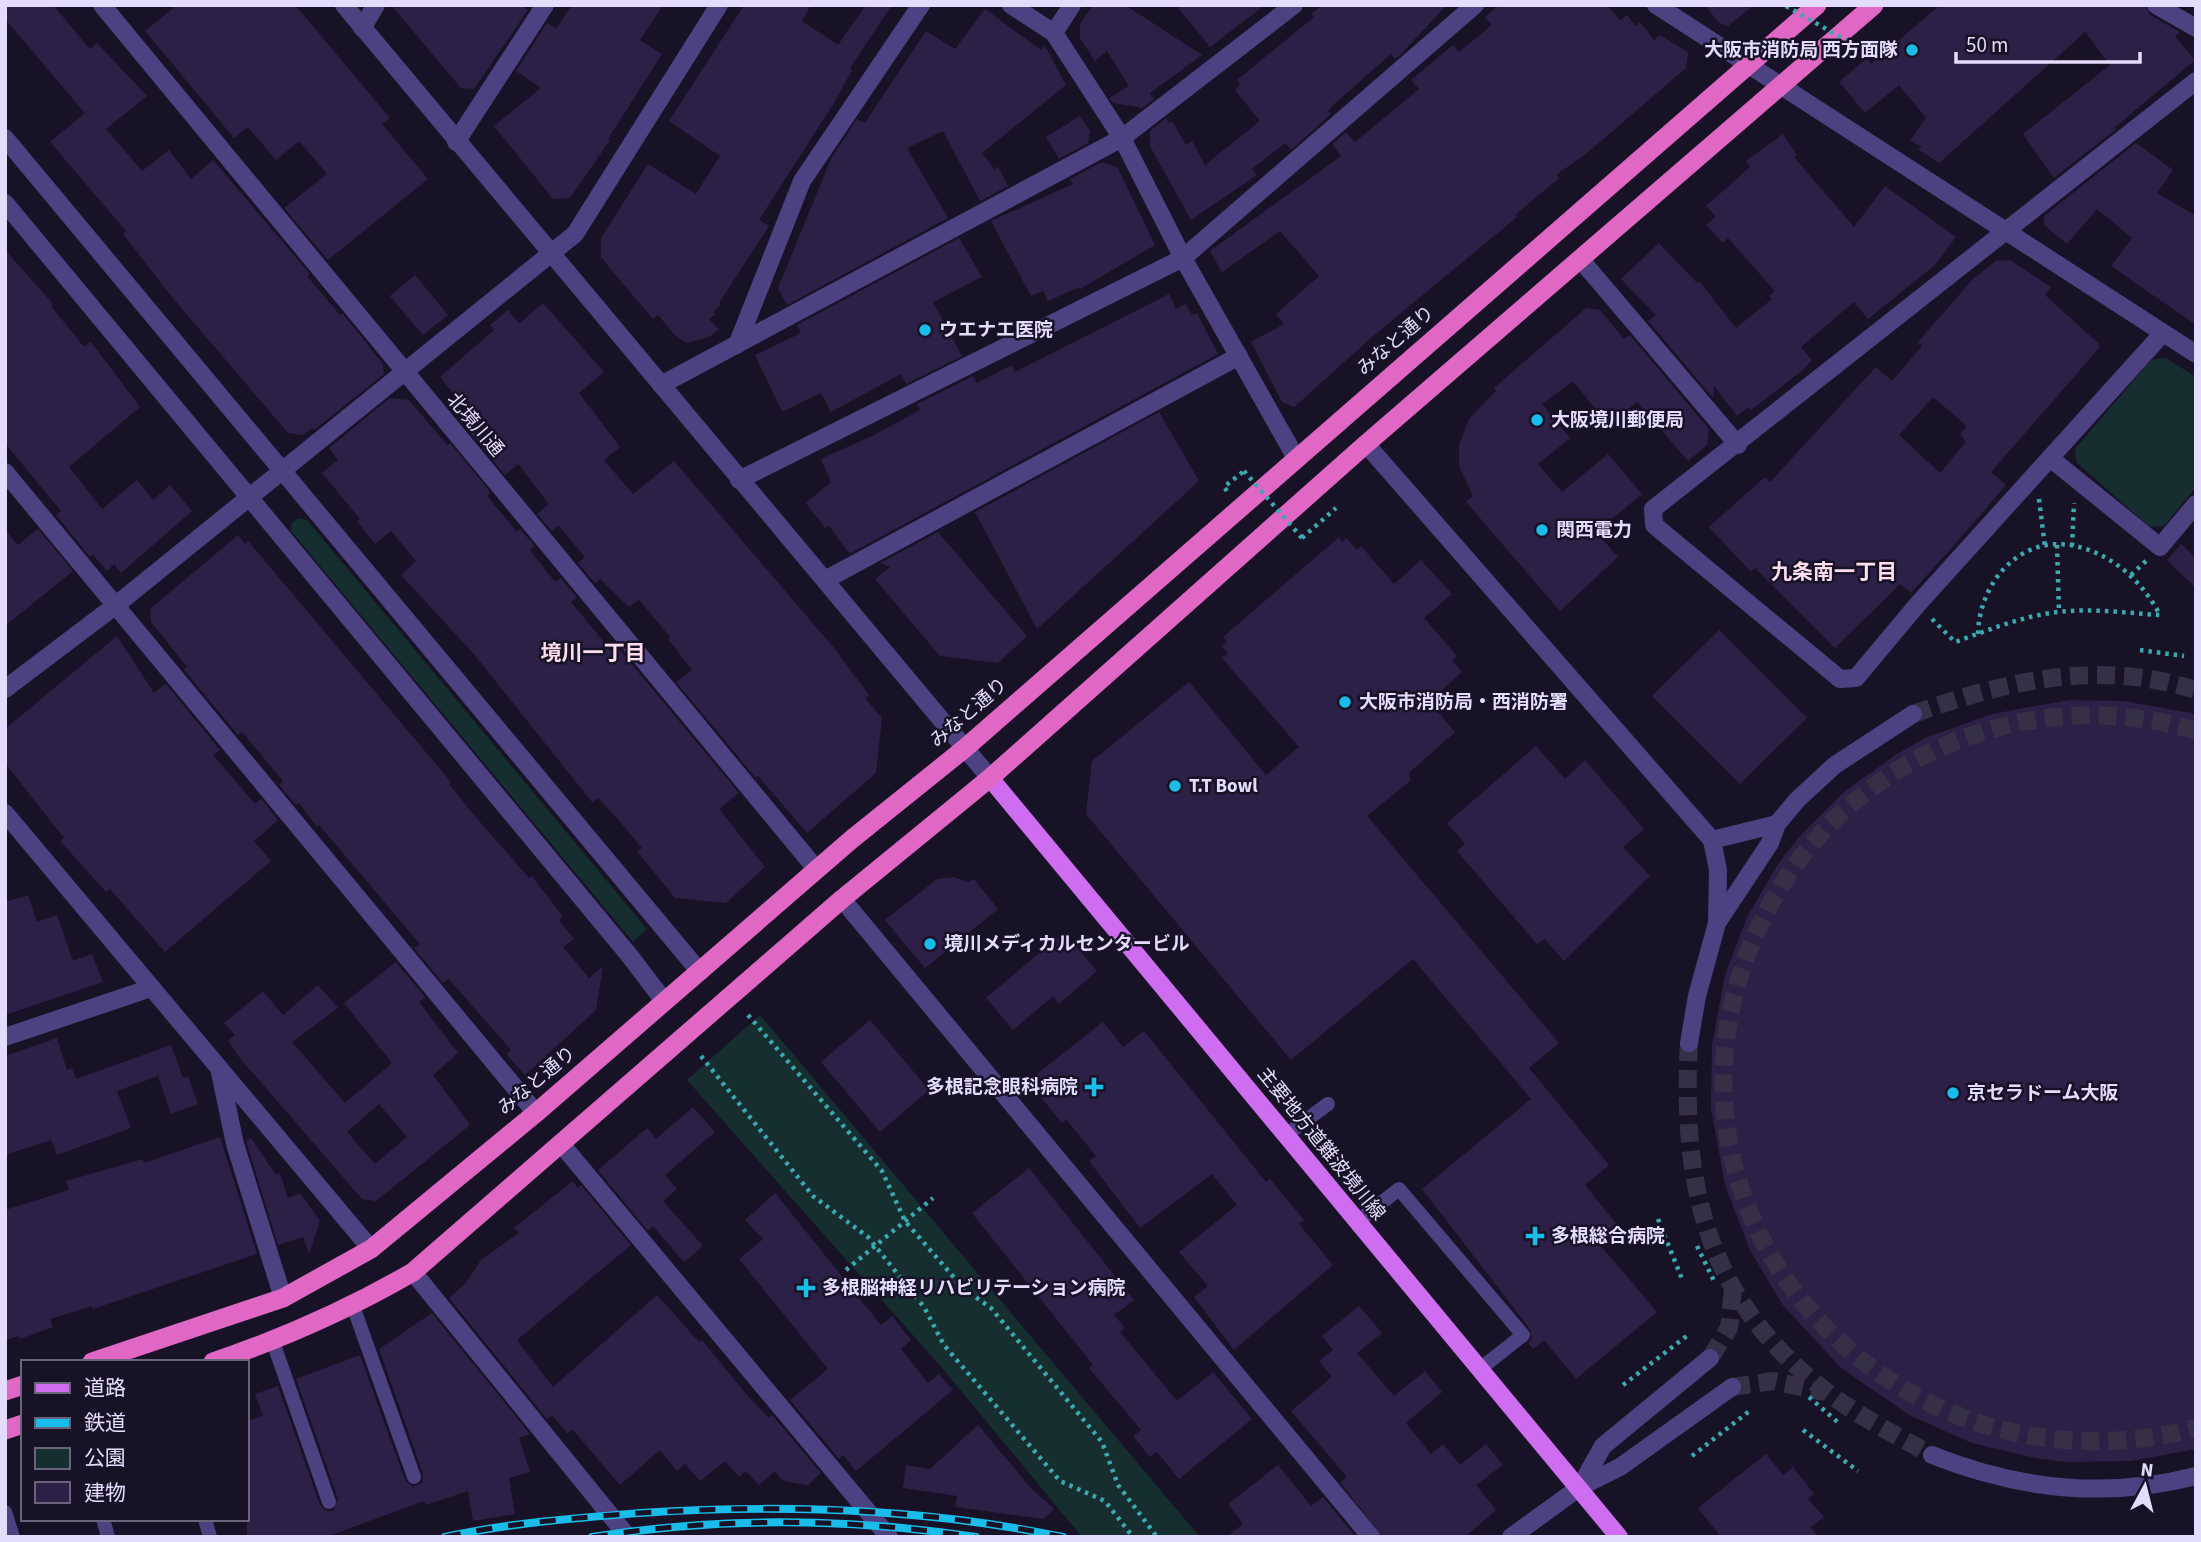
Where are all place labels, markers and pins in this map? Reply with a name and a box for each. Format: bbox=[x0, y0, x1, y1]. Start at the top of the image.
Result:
place label: 大阪市消防局 西方面隊 bbox=[1704, 37, 1898, 64]
marker: 大阪市消防局 西方面隊 bbox=[1904, 42, 1920, 58]
place label: ウエナエ医院 bbox=[939, 317, 1053, 344]
marker: ウエナエ医院 bbox=[917, 322, 933, 338]
place label: 大阪境川郵便局 bbox=[1551, 407, 1684, 434]
marker: 大阪境川郵便局 bbox=[1529, 412, 1545, 428]
place label: 関西電力 bbox=[1556, 517, 1632, 544]
marker: 関西電力 bbox=[1534, 522, 1550, 538]
place label: 大阪市消防局・西消防署 bbox=[1359, 689, 1568, 716]
marker: 大阪市消防局・西消防署 bbox=[1337, 694, 1353, 710]
place label: T.T Bowl bbox=[1189, 773, 1258, 800]
marker: T.T Bowl bbox=[1167, 778, 1183, 794]
place label: 境川メディカルセンタービル bbox=[944, 931, 1190, 958]
marker: 境川メディカルセンタービル bbox=[922, 936, 938, 952]
place label: 多根記念眼科病院 bbox=[926, 1074, 1078, 1101]
marker: 多根記念眼科病院 bbox=[1084, 1077, 1104, 1097]
place label: 京セラドーム大阪 bbox=[1967, 1080, 2118, 1107]
marker: 京セラドーム大阪 bbox=[1945, 1085, 1961, 1101]
place label: 多根総合病院 bbox=[1551, 1223, 1665, 1250]
marker: 多根総合病院 bbox=[1525, 1226, 1545, 1246]
place label: 多根脳神経リハビリテーション病院 bbox=[822, 1275, 1126, 1302]
marker: 多根脳神経リハビリテーション病院 bbox=[796, 1278, 816, 1298]

